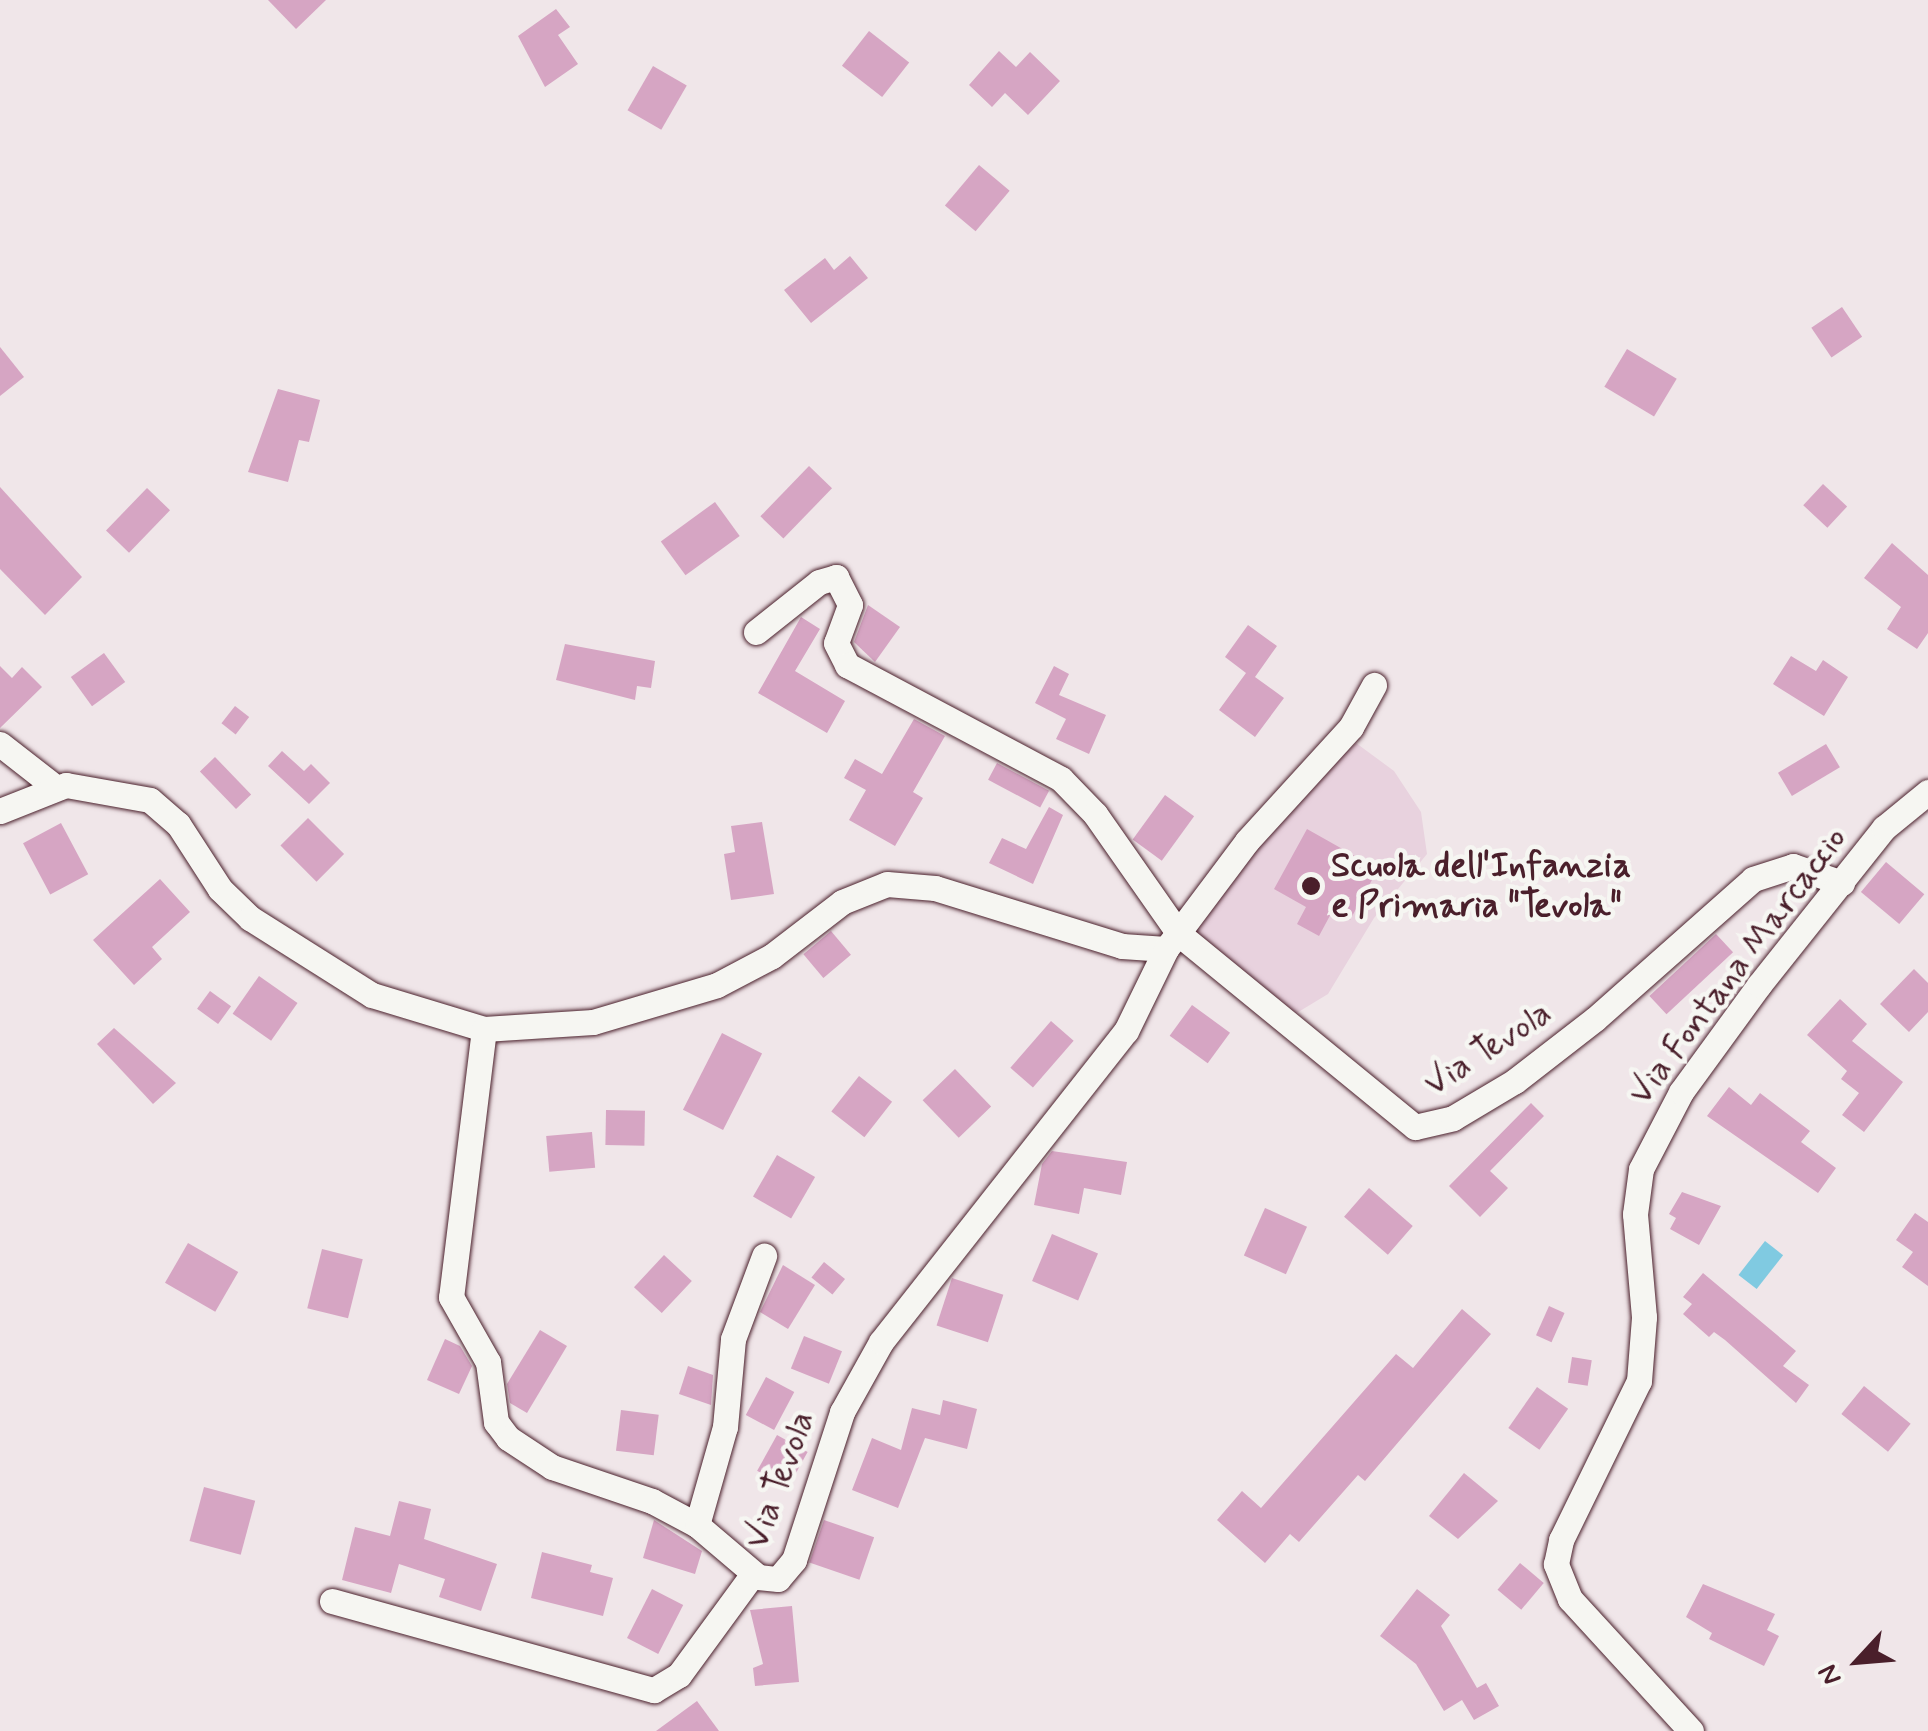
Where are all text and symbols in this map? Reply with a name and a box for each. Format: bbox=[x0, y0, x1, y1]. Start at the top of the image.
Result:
street label: Via Fontana Marcaccio bbox=[1621, 820, 1855, 1112]
place label: Scuola dell'Infanzia e Primaria "Tevola" bbox=[1331, 845, 1631, 927]
marker: Scuola dell'Infanzia e Primaria "Tevola" bbox=[1300, 875, 1322, 897]
street label: Via Tevola bbox=[1415, 991, 1561, 1107]
street label: Via Tevola bbox=[735, 1403, 825, 1557]
north arrow bbox=[1808, 1611, 1908, 1711]
text: N bbox=[1810, 1658, 1851, 1691]

